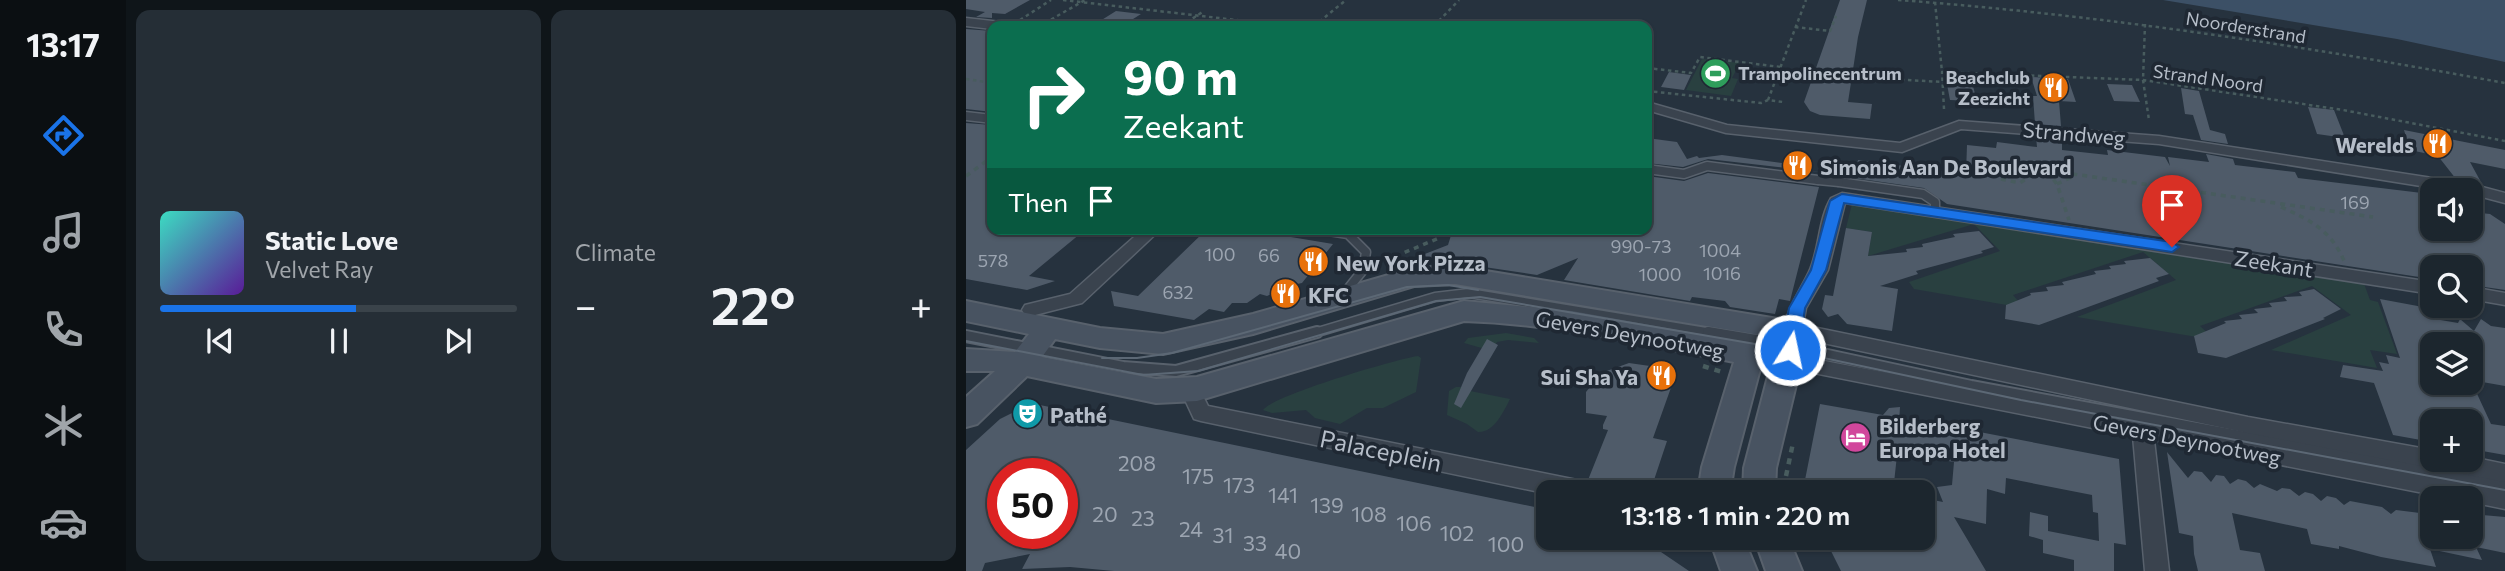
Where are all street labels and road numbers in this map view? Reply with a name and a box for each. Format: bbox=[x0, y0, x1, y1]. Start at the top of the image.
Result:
street label: Noorderstrand bbox=[2184, 7, 2308, 47]
street label: Strand Noord bbox=[2152, 59, 2264, 97]
street label: Strandweg bbox=[2022, 116, 2126, 150]
street label: Zeekant bbox=[2233, 244, 2315, 282]
street label: Gevers Deynootweg bbox=[1534, 305, 1726, 363]
street label: Gevers Deynootweg bbox=[2091, 409, 2283, 469]
street label: Palaceplein bbox=[1318, 423, 1444, 477]

